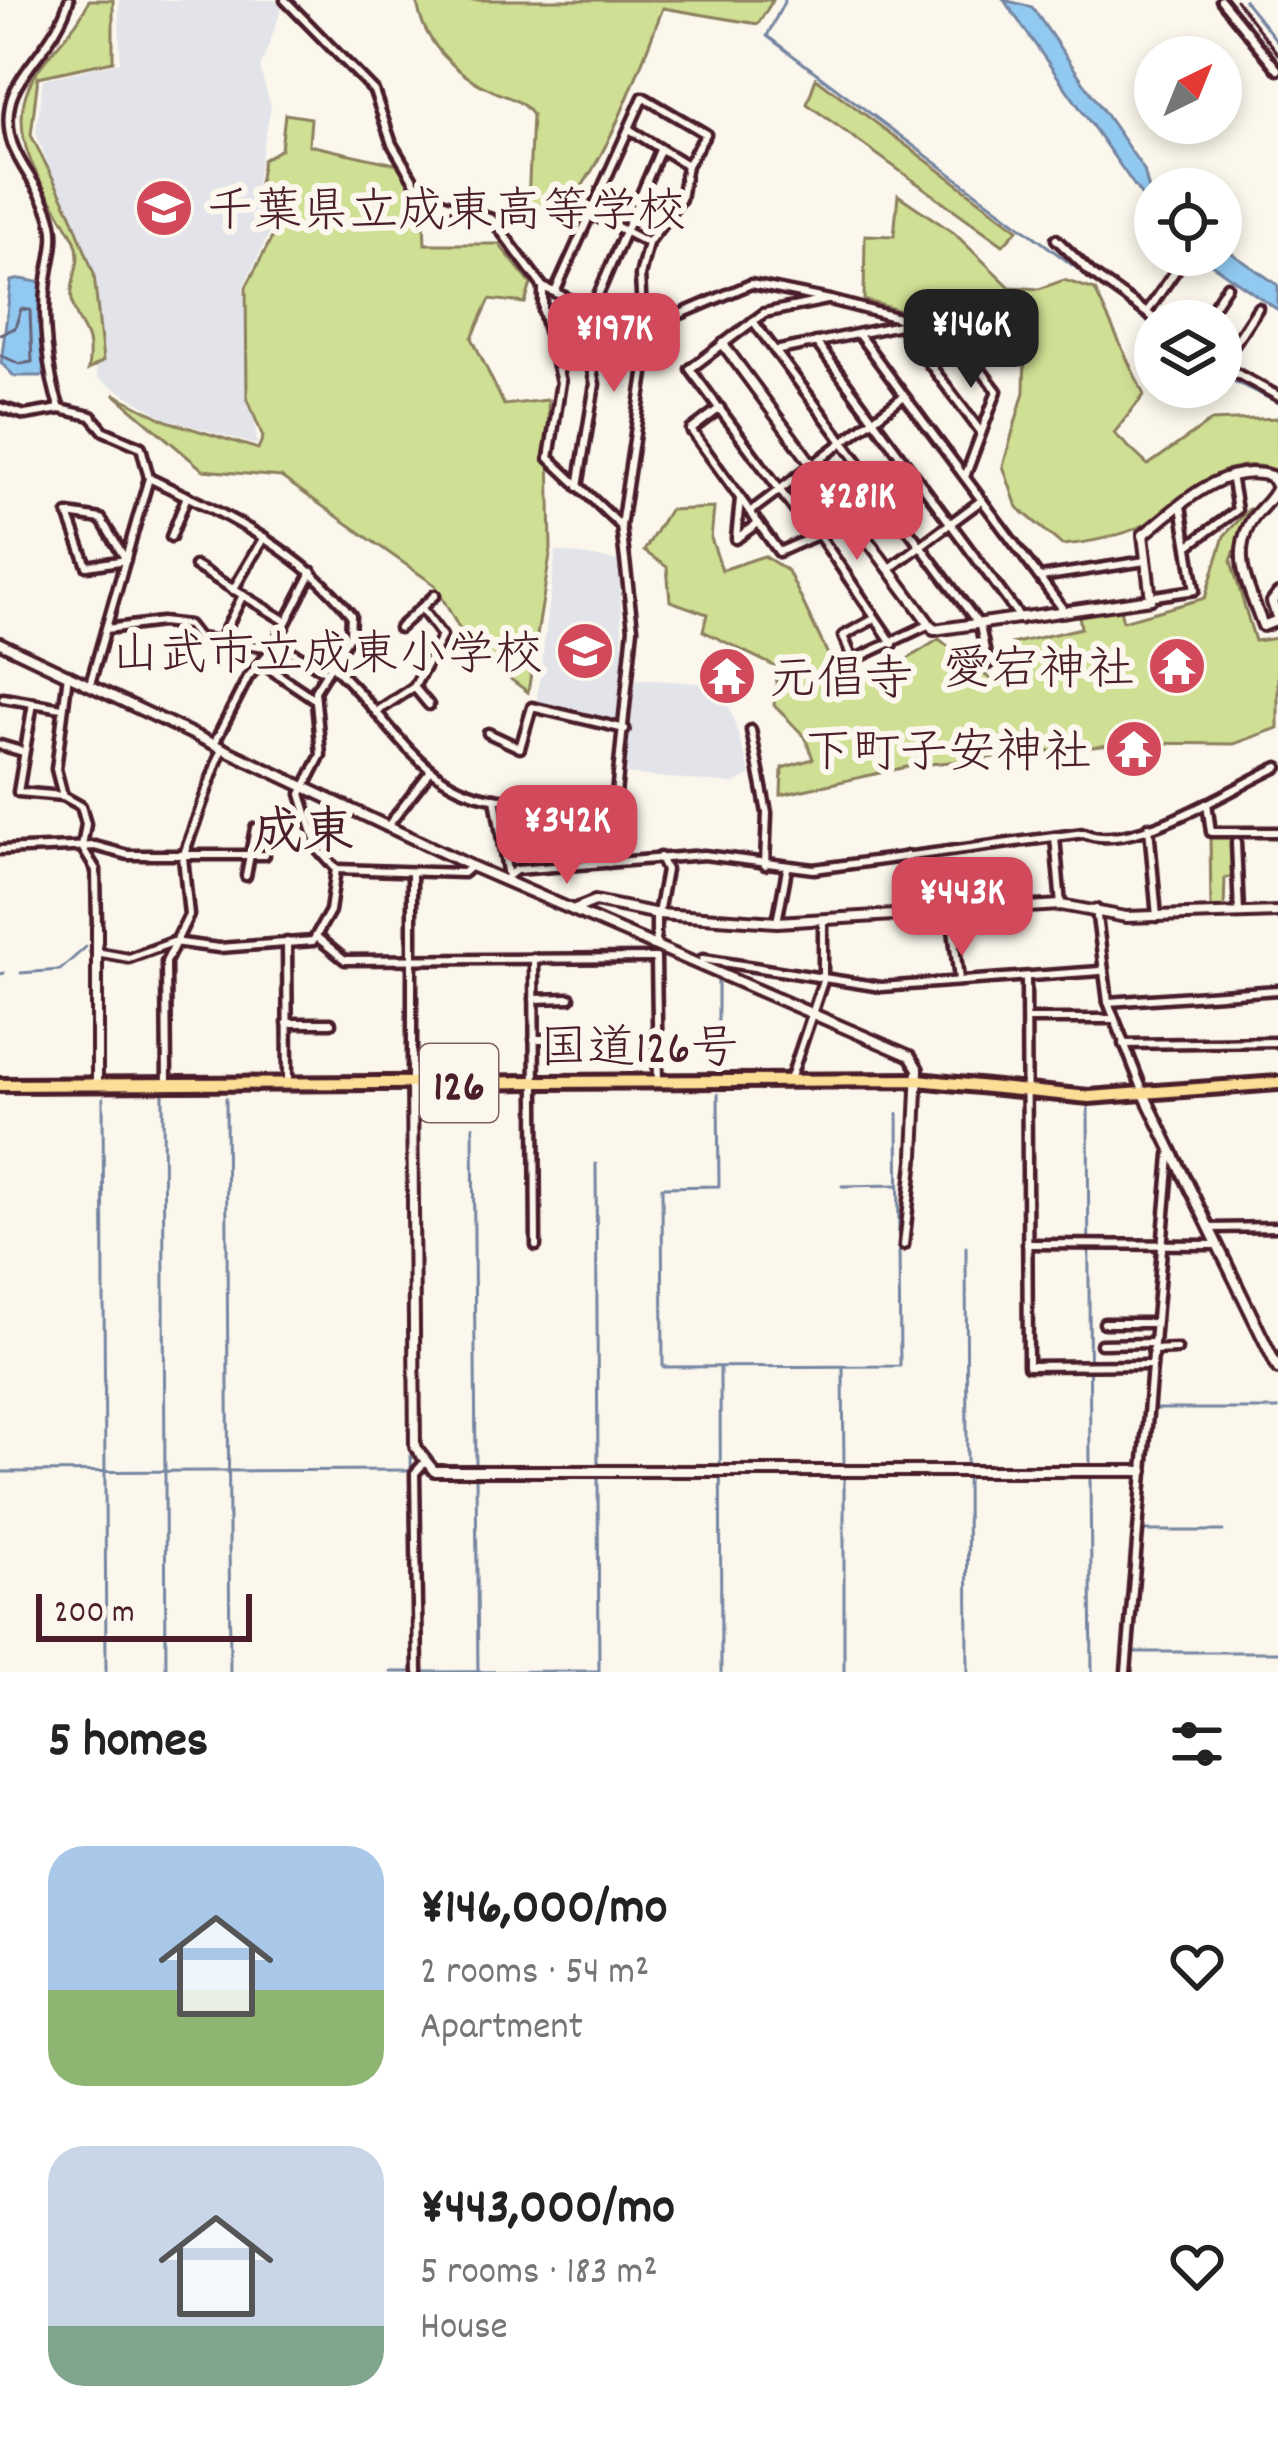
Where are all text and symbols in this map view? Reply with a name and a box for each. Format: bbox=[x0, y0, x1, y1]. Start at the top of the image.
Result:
north arrow bbox=[1134, 36, 1242, 144]
map controls bbox=[1134, 36, 1242, 408]
button: locate bbox=[1134, 168, 1242, 276]
school or university icon: 千葉県立成東高等学校 bbox=[133, 177, 195, 239]
place label: 千葉県立成東高等学校 bbox=[206, 181, 686, 250]
pin: ¥146K bbox=[887, 289, 1055, 391]
pin: ¥197K bbox=[530, 293, 698, 395]
text: ¥146K bbox=[931, 300, 1011, 355]
button: layers bbox=[1134, 300, 1242, 408]
text: ¥197K bbox=[575, 304, 653, 359]
pin: ¥281K bbox=[773, 461, 941, 563]
text: ¥281K bbox=[818, 472, 896, 527]
school or university icon: 山武市立成東小学校 bbox=[554, 620, 616, 682]
place label: 山武市立成東小学校 bbox=[111, 624, 543, 693]
temple icon: 愛宕神社 bbox=[1146, 635, 1208, 697]
place label: 愛宕神社 bbox=[943, 639, 1135, 708]
temple icon: 元倡寺 bbox=[696, 645, 758, 707]
place label: 元倡寺 bbox=[769, 649, 913, 718]
temple icon: 下町子安神社 bbox=[1103, 718, 1165, 780]
place label: 下町子安神社 bbox=[804, 722, 1092, 791]
pin: ¥342K bbox=[483, 785, 651, 887]
text: ¥342K bbox=[523, 796, 611, 851]
district label: 成東 bbox=[252, 801, 354, 873]
pin: ¥443K bbox=[878, 857, 1046, 959]
text: ¥443K bbox=[919, 868, 1005, 923]
street label: 国道126号 bbox=[539, 1018, 739, 1087]
road number: 126 bbox=[420, 1044, 498, 1122]
scale bar bbox=[36, 1588, 252, 1641]
text: 200 m bbox=[54, 1591, 135, 1638]
text: 5 homes bbox=[48, 1708, 208, 1780]
icon: filters bbox=[1164, 1711, 1230, 1777]
text: ¥146,000/mo bbox=[420, 1875, 667, 1947]
icon: home bbox=[144, 1894, 288, 2038]
icon: heart bbox=[1164, 1933, 1230, 1999]
text: 2 rooms · 54 m² bbox=[420, 1947, 649, 2002]
text: Apartment bbox=[420, 2002, 583, 2057]
text: ¥443,000/mo bbox=[420, 2175, 675, 2247]
icon: home bbox=[144, 2194, 288, 2338]
icon: heart bbox=[1164, 2233, 1230, 2299]
text: 5 rooms · 183 m² bbox=[420, 2247, 658, 2302]
text: House bbox=[420, 2302, 508, 2357]

